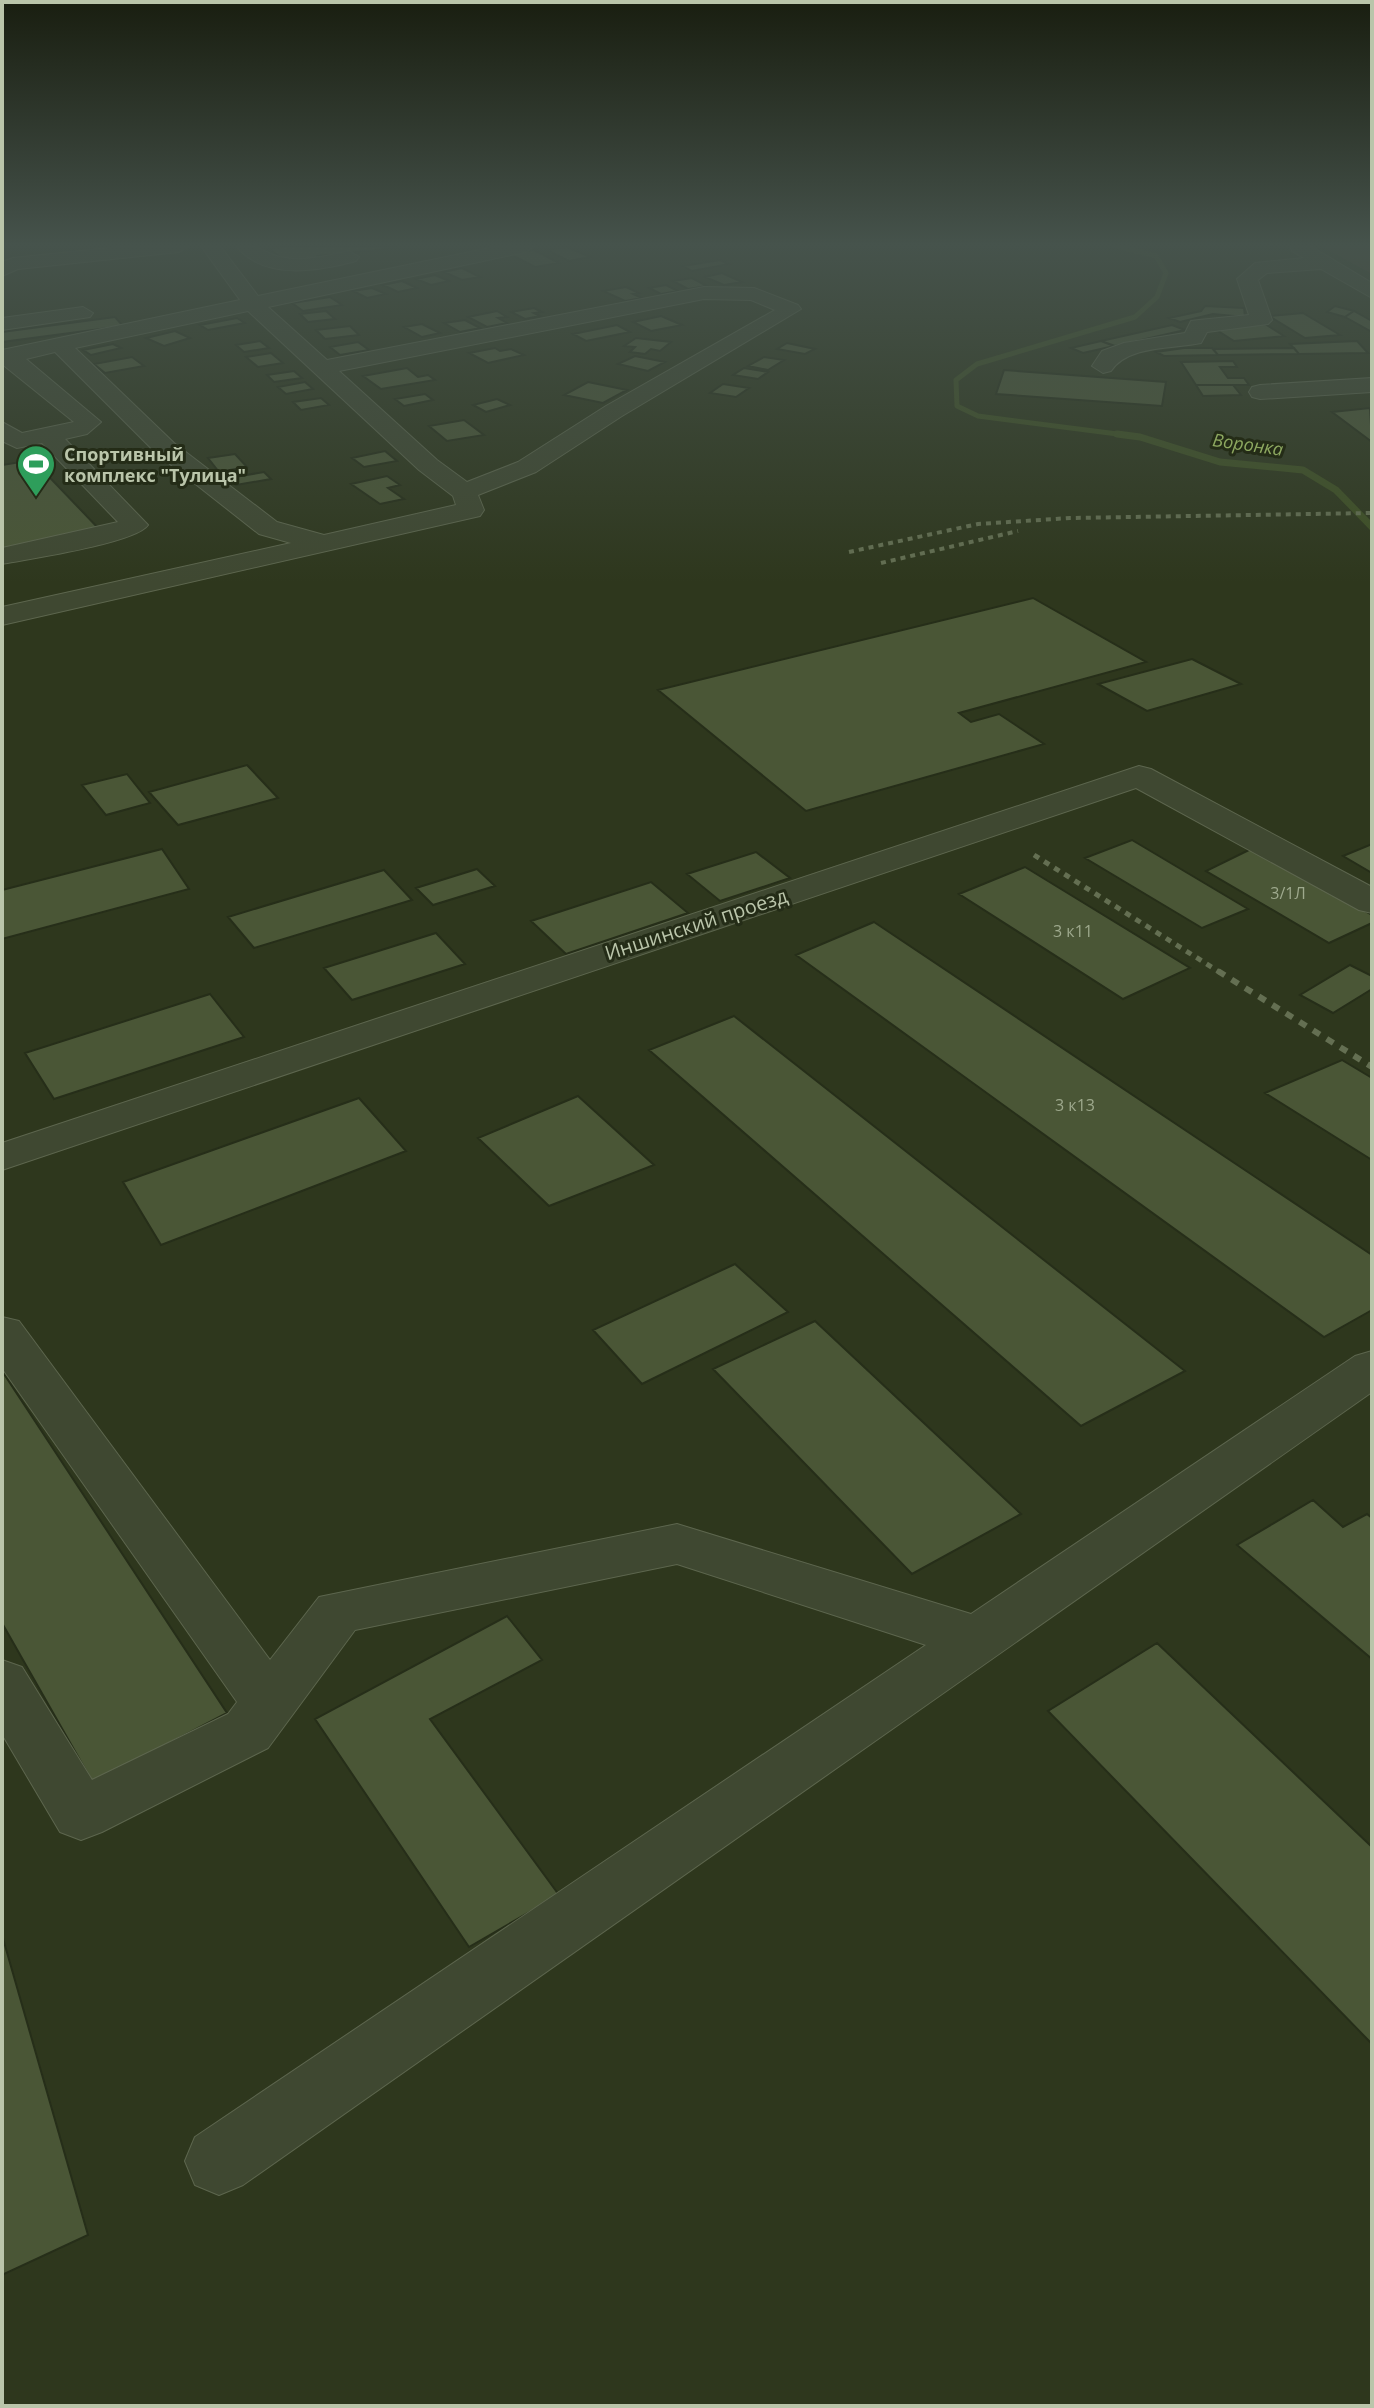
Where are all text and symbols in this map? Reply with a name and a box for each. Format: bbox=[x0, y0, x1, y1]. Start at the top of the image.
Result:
water label: Воронка bbox=[1211, 427, 1285, 461]
place label: Спортивный комплекс "Тулица" bbox=[64, 442, 246, 487]
sports icon: Спортивный комплекс "Тулица" bbox=[15, 443, 57, 498]
street label: Иншинский проезд bbox=[601, 882, 791, 966]
house number: 3/1Л bbox=[1270, 882, 1306, 904]
house number: 3 к11 bbox=[1053, 920, 1093, 942]
house number: 3 к13 bbox=[1055, 1094, 1095, 1116]

